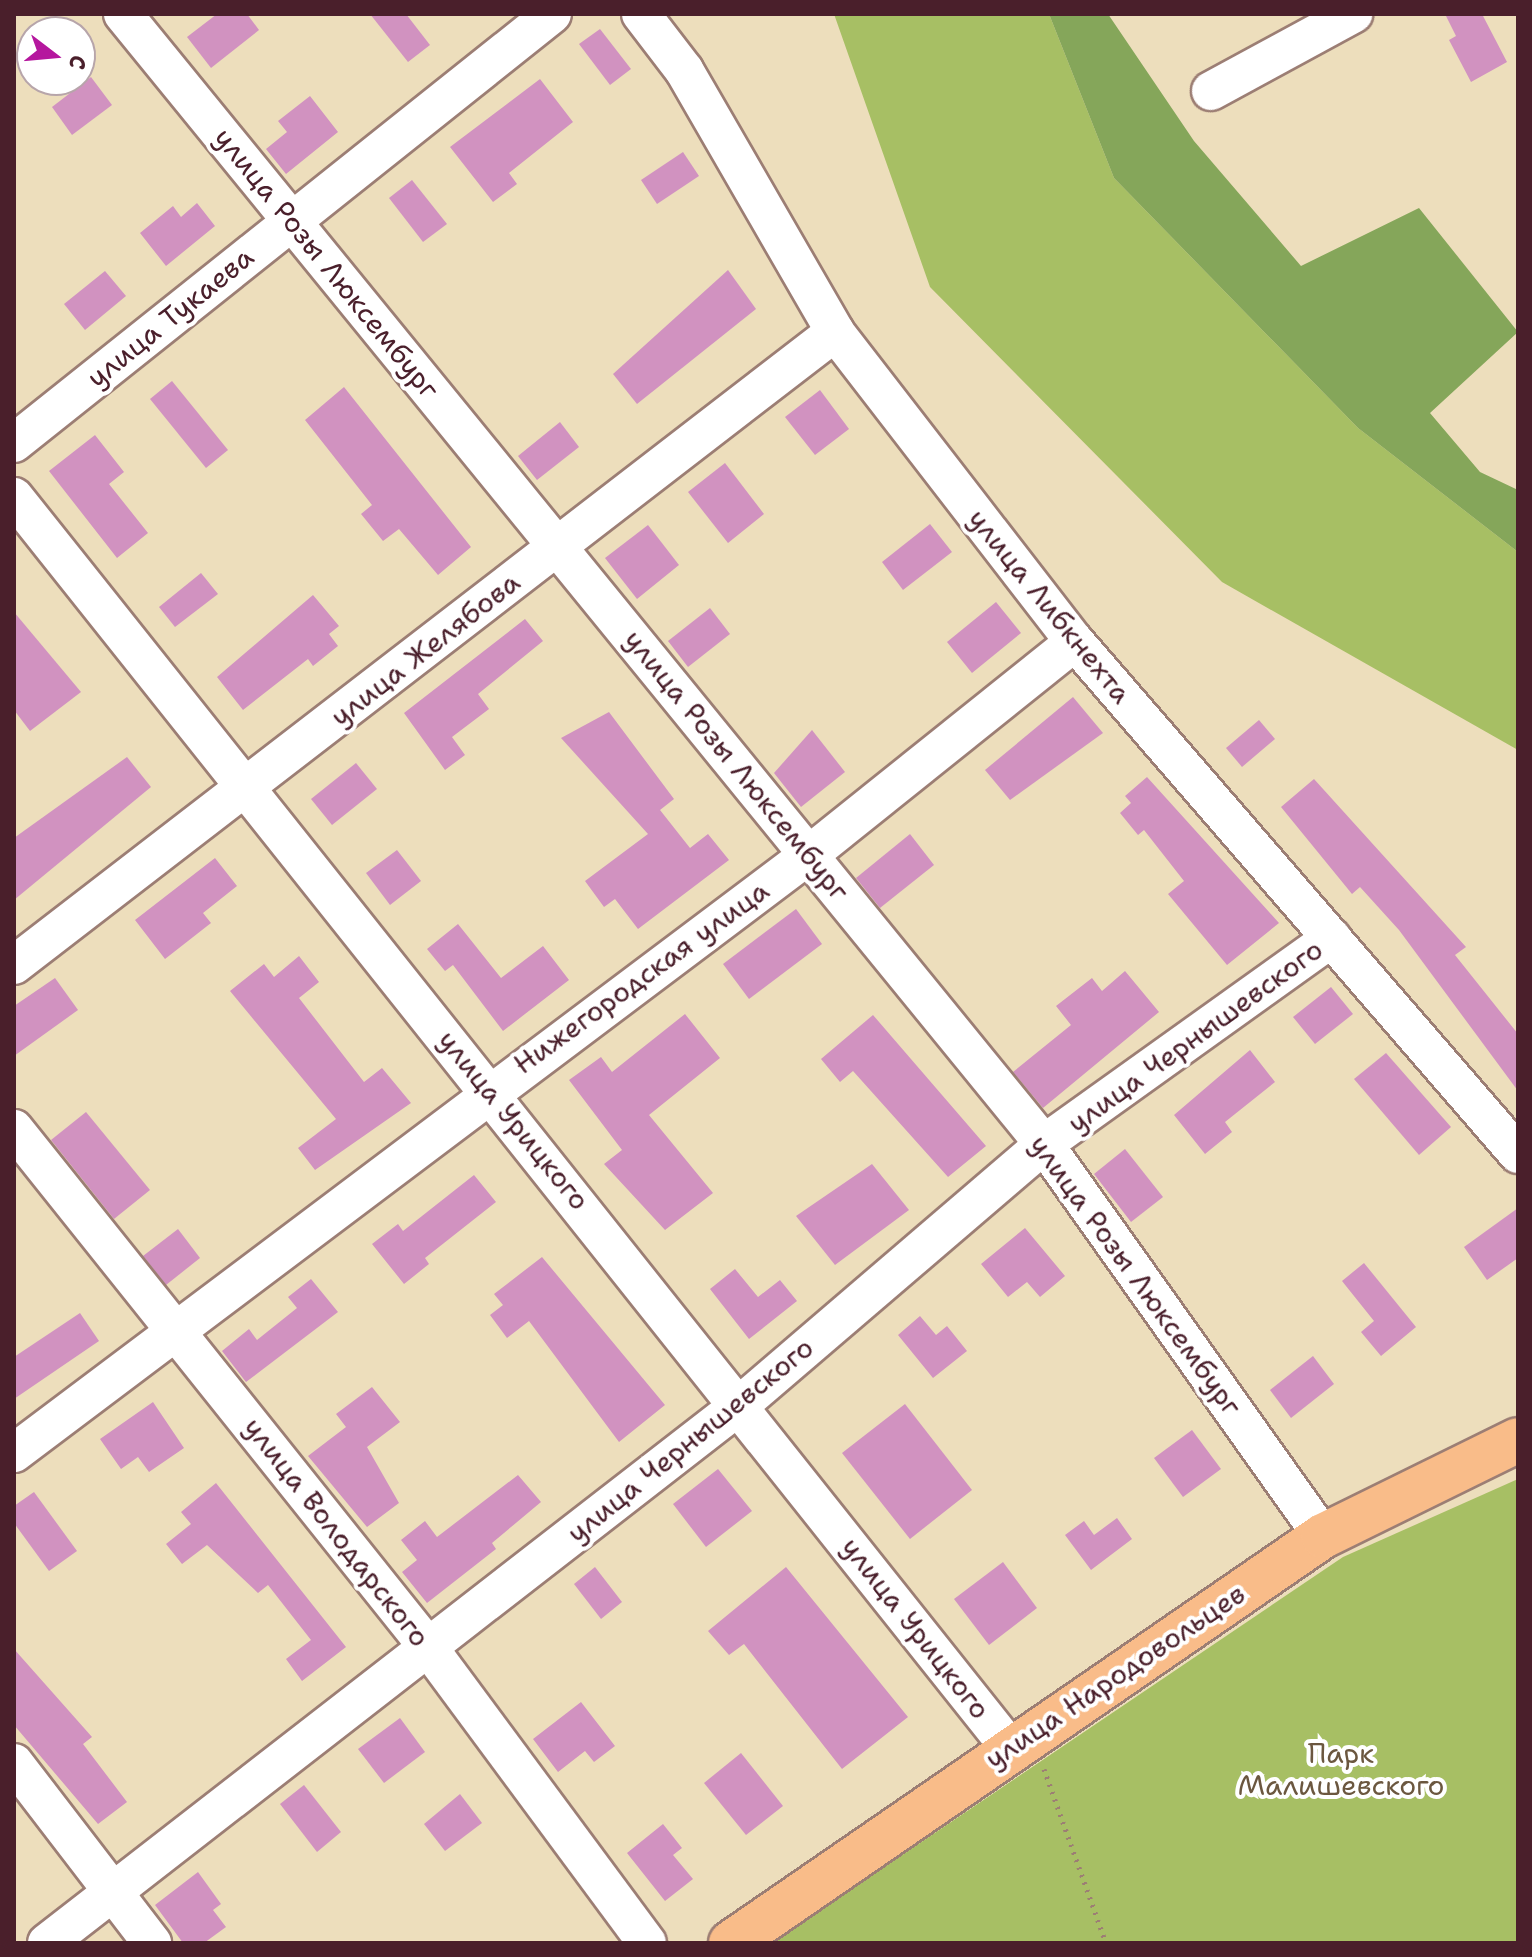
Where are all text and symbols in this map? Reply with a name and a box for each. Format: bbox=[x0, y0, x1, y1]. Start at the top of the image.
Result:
north arrow bbox=[16, 16, 96, 96]
text: С bbox=[62, 52, 93, 73]
street label: улица Розы Люксембург bbox=[207, 121, 447, 405]
street label: улица Тукаева bbox=[80, 240, 260, 394]
street label: улица Либкнехта bbox=[961, 502, 1139, 710]
street label: улица Желябова bbox=[324, 565, 526, 733]
street label: улица Розы Люксембург bbox=[617, 623, 857, 907]
street label: Нижегородская улица bbox=[507, 873, 775, 1081]
street label: улица Чернышевского bbox=[1061, 932, 1329, 1140]
street label: улица Урицкого bbox=[431, 1023, 597, 1217]
street label: улица Розы Люксембург bbox=[1023, 1128, 1249, 1422]
street label: улица Чернышевского bbox=[560, 1330, 820, 1550]
street label: улица Володарского bbox=[237, 1411, 437, 1653]
street label: улица Урицкого bbox=[835, 1530, 997, 1726]
street label: улица Народовольцев bbox=[979, 1576, 1251, 1776]
park label: Парк Малишевского bbox=[1238, 1736, 1444, 1802]

